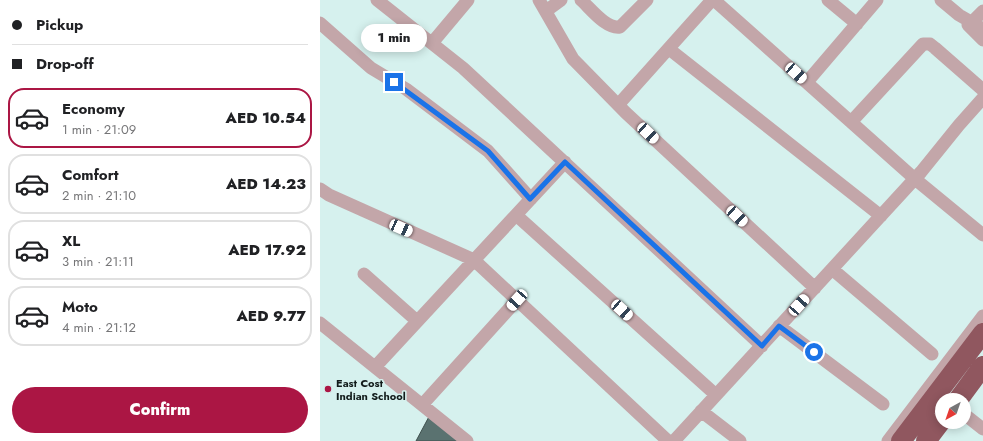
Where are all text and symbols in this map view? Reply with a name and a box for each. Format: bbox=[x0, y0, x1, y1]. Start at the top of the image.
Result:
text: Pickup bbox=[36, 14, 83, 36]
callout: 1 min bbox=[361, 24, 427, 52]
text: 1 min bbox=[378, 28, 410, 47]
text: Drop-off bbox=[36, 53, 94, 75]
car bbox=[783, 61, 809, 85]
route end bbox=[385, 73, 403, 91]
text: Economy bbox=[62, 98, 125, 120]
icon: car bbox=[14, 100, 50, 136]
text: AED 10.54 bbox=[226, 107, 306, 129]
text: 1 min · 21:09 bbox=[62, 120, 136, 139]
car bbox=[635, 120, 661, 146]
text: Comfort bbox=[62, 164, 119, 186]
icon: car bbox=[14, 166, 50, 202]
text: AED 14.23 bbox=[226, 173, 306, 195]
text: 2 min · 21:10 bbox=[62, 186, 136, 205]
car bbox=[724, 203, 750, 229]
car bbox=[388, 218, 414, 238]
text: XL bbox=[62, 230, 80, 252]
icon: car bbox=[14, 232, 50, 268]
text: AED 17.92 bbox=[228, 239, 306, 261]
text: 3 min · 21:11 bbox=[62, 252, 134, 271]
car bbox=[505, 287, 529, 313]
car bbox=[787, 292, 811, 318]
text: Moto bbox=[62, 296, 98, 318]
icon: car bbox=[14, 298, 50, 334]
car bbox=[609, 298, 635, 322]
text: AED 9.77 bbox=[237, 305, 306, 327]
text: 4 min · 21:12 bbox=[62, 318, 136, 337]
route start bbox=[805, 343, 823, 361]
place label: East Cost Indian School bbox=[336, 375, 406, 404]
marker: East Cost Indian School bbox=[323, 384, 333, 394]
button: Confirm bbox=[12, 387, 308, 433]
north arrow bbox=[935, 393, 971, 429]
map controls bbox=[935, 393, 971, 429]

